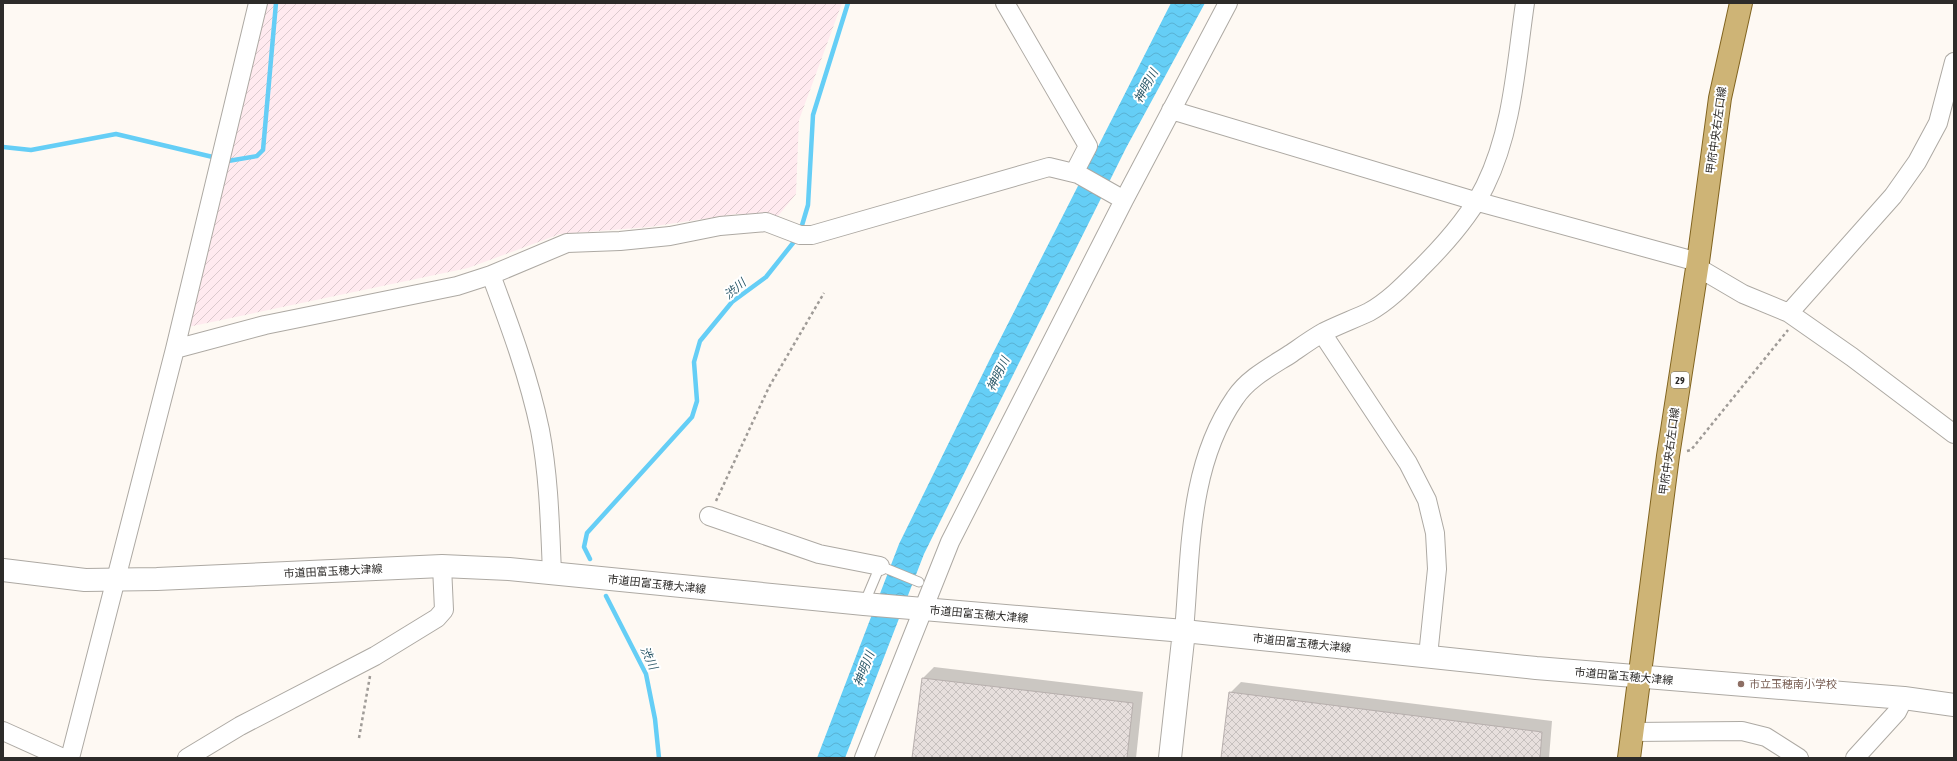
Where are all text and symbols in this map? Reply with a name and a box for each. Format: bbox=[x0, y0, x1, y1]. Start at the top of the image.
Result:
water label: 神明川 bbox=[1131, 65, 1162, 105]
street label: 甲府中央右左口線 bbox=[1704, 86, 1728, 174]
water label: 渋川 bbox=[721, 275, 750, 302]
water label: 神明川 bbox=[984, 353, 1013, 393]
road number: 29 bbox=[1671, 372, 1689, 388]
street label: 甲府中央右左口線 bbox=[1657, 407, 1681, 495]
street label: 市道田富玉穂大津線 bbox=[283, 562, 383, 580]
street label: 市道田富玉穂大津線 bbox=[607, 573, 707, 595]
street label: 市道田富玉穂大津線 bbox=[929, 604, 1029, 624]
street label: 市道田富玉穂大津線 bbox=[1252, 632, 1352, 654]
water label: 渋川 bbox=[638, 644, 661, 674]
water label: 神明川 bbox=[851, 648, 878, 688]
street label: 市道田富玉穂大津線 bbox=[1574, 666, 1674, 686]
place label: 市立玉穂南小学校 bbox=[1749, 678, 1837, 690]
marker: 市立玉穂南小学校 bbox=[1736, 679, 1746, 689]

